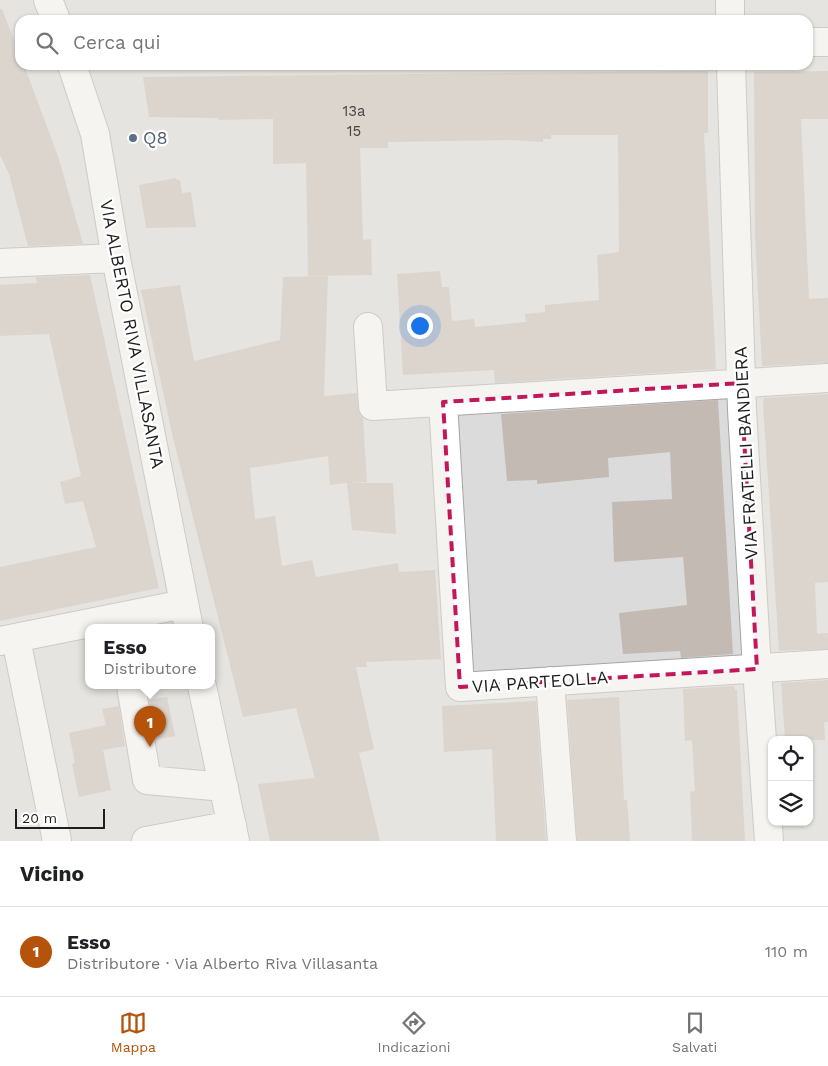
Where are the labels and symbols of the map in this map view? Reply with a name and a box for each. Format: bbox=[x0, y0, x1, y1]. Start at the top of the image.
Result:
house number: 13a bbox=[342, 102, 366, 120]
house number: 15 bbox=[347, 122, 361, 140]
place label: Q8 bbox=[143, 127, 168, 148]
marker: Q8 bbox=[127, 132, 139, 144]
street label: VIA ALBERTO RIVA VILLASANTA bbox=[96, 198, 169, 470]
your location bbox=[407, 313, 433, 339]
street label: VIA FRATELLI BANDIERA bbox=[729, 346, 762, 560]
street label: VIA PARTEOLLA bbox=[471, 666, 609, 697]
pin: 1 bbox=[134, 706, 166, 747]
scale bar bbox=[15, 806, 105, 829]

